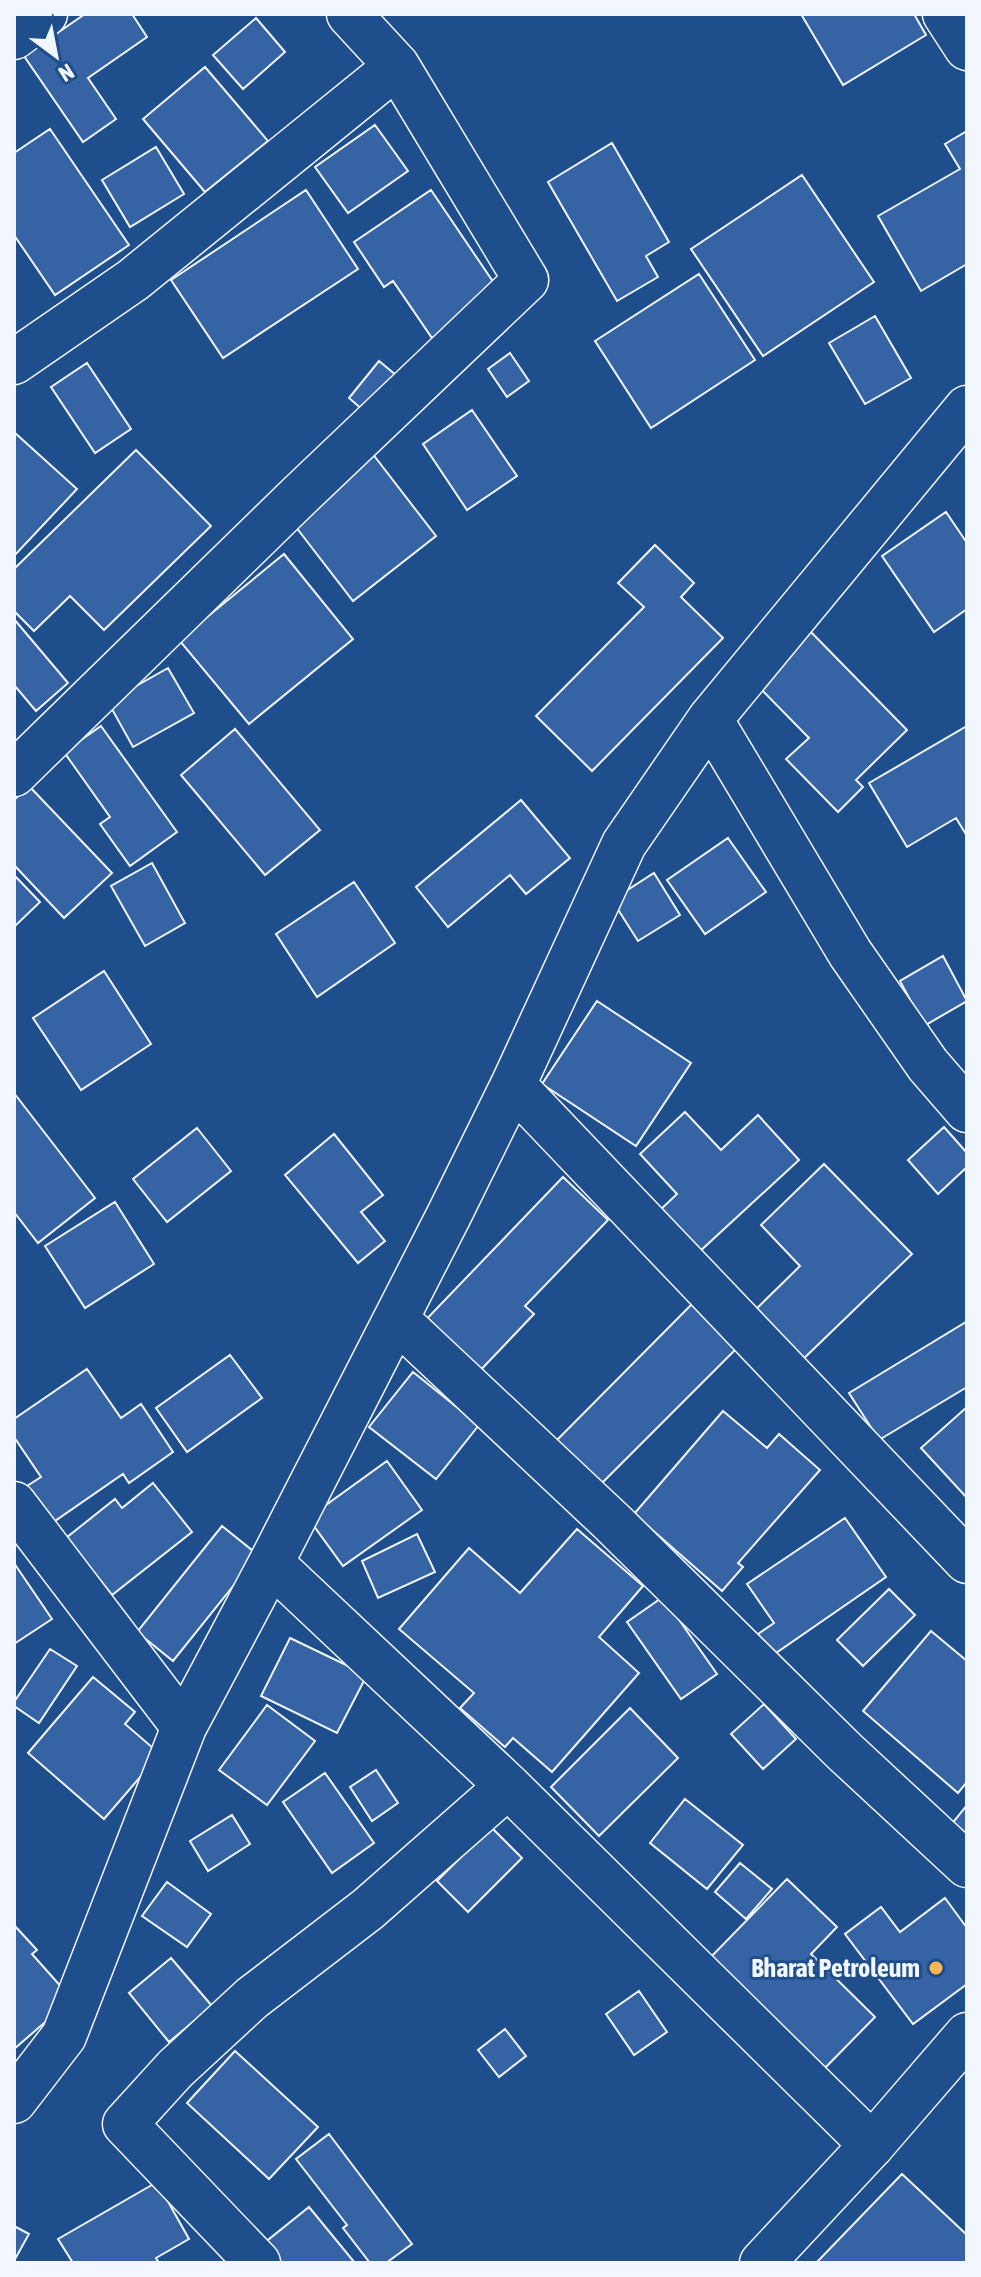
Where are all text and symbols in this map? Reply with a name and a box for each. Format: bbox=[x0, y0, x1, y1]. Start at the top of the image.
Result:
north arrow bbox=[16, 16, 96, 96]
text: N bbox=[54, 58, 79, 87]
place label: Bharat Petroleum bbox=[751, 1953, 920, 1983]
marker: Bharat Petroleum bbox=[927, 1959, 945, 1977]

